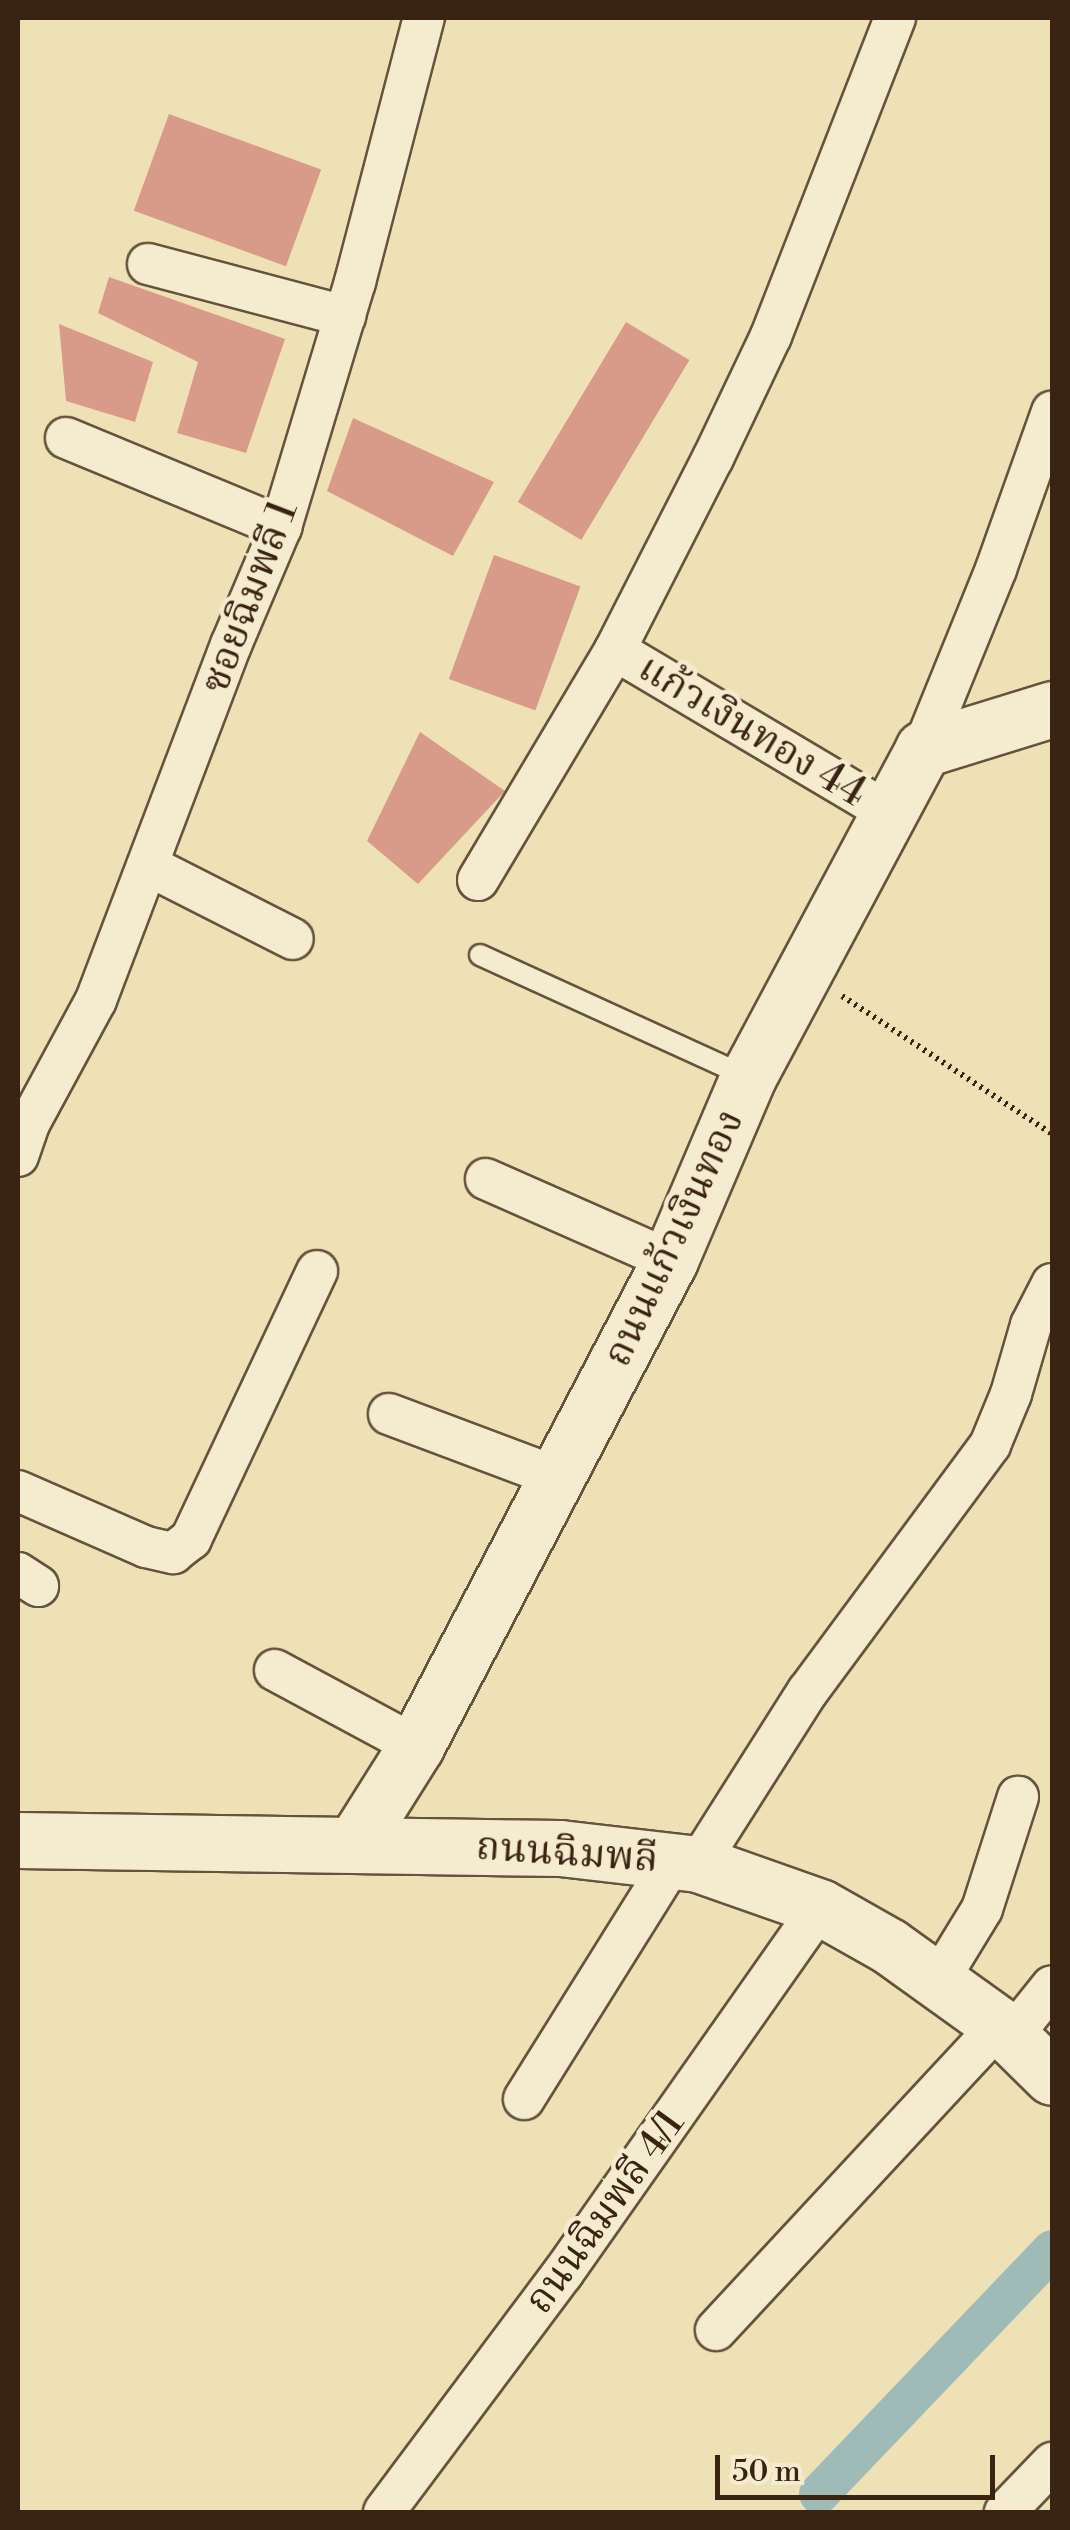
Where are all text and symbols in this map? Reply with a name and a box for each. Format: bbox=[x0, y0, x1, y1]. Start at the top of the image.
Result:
street label: ซอยฉิมพลี 1 bbox=[191, 494, 309, 700]
street label: แก้วเงินทอง 44 bbox=[629, 644, 875, 818]
street label: ถนนแก้วเงินทอง bbox=[594, 1102, 754, 1374]
street label: ถนนฉิมพลี bbox=[474, 1823, 660, 1883]
street label: ถนนฉิมพลี 4/1 bbox=[515, 2101, 695, 2323]
scale bar bbox=[720, 2435, 1000, 2497]
text: 50 m bbox=[732, 2453, 801, 2491]

